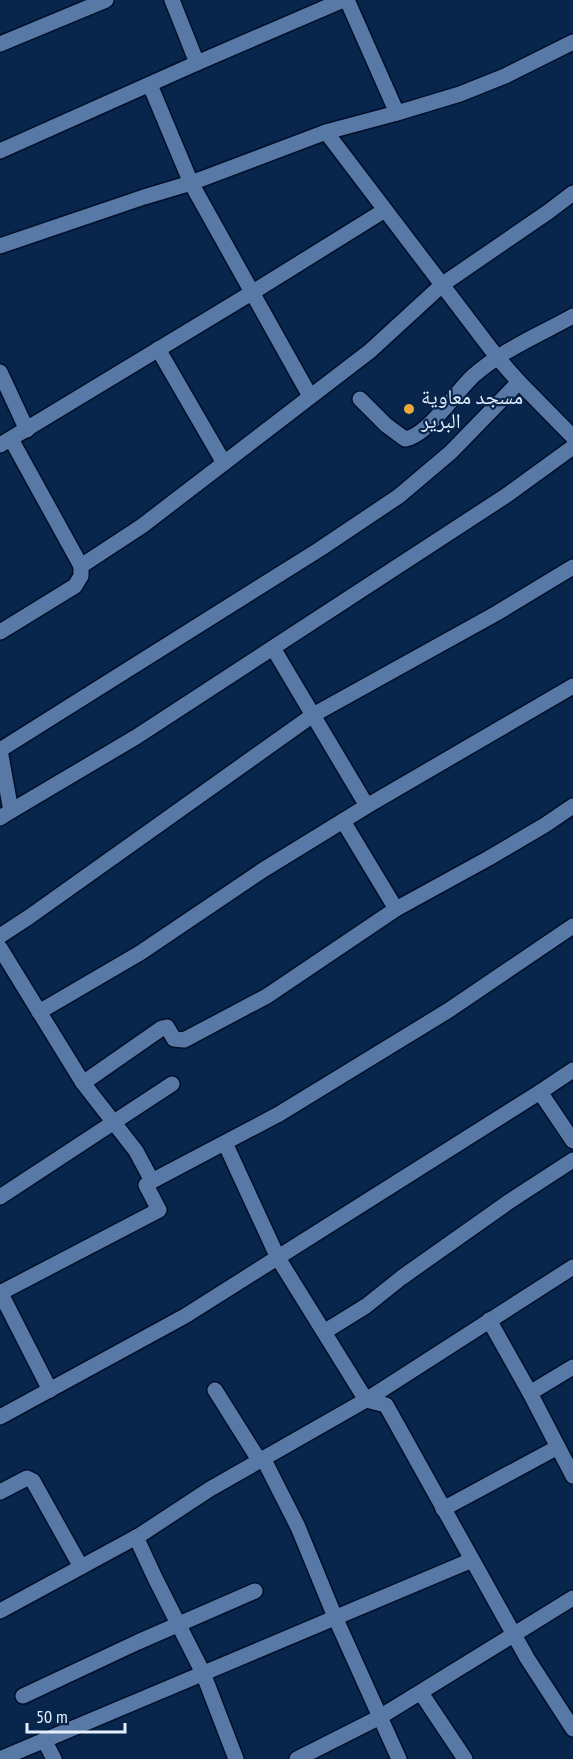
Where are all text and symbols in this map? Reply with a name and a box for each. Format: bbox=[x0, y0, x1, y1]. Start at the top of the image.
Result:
place label: مسجد معاوية البرير bbox=[420, 383, 523, 434]
marker: مسجد معاوية البرير bbox=[402, 402, 416, 416]
scale bar bbox=[27, 1696, 124, 1734]
text: 50 m bbox=[36, 1705, 68, 1728]

